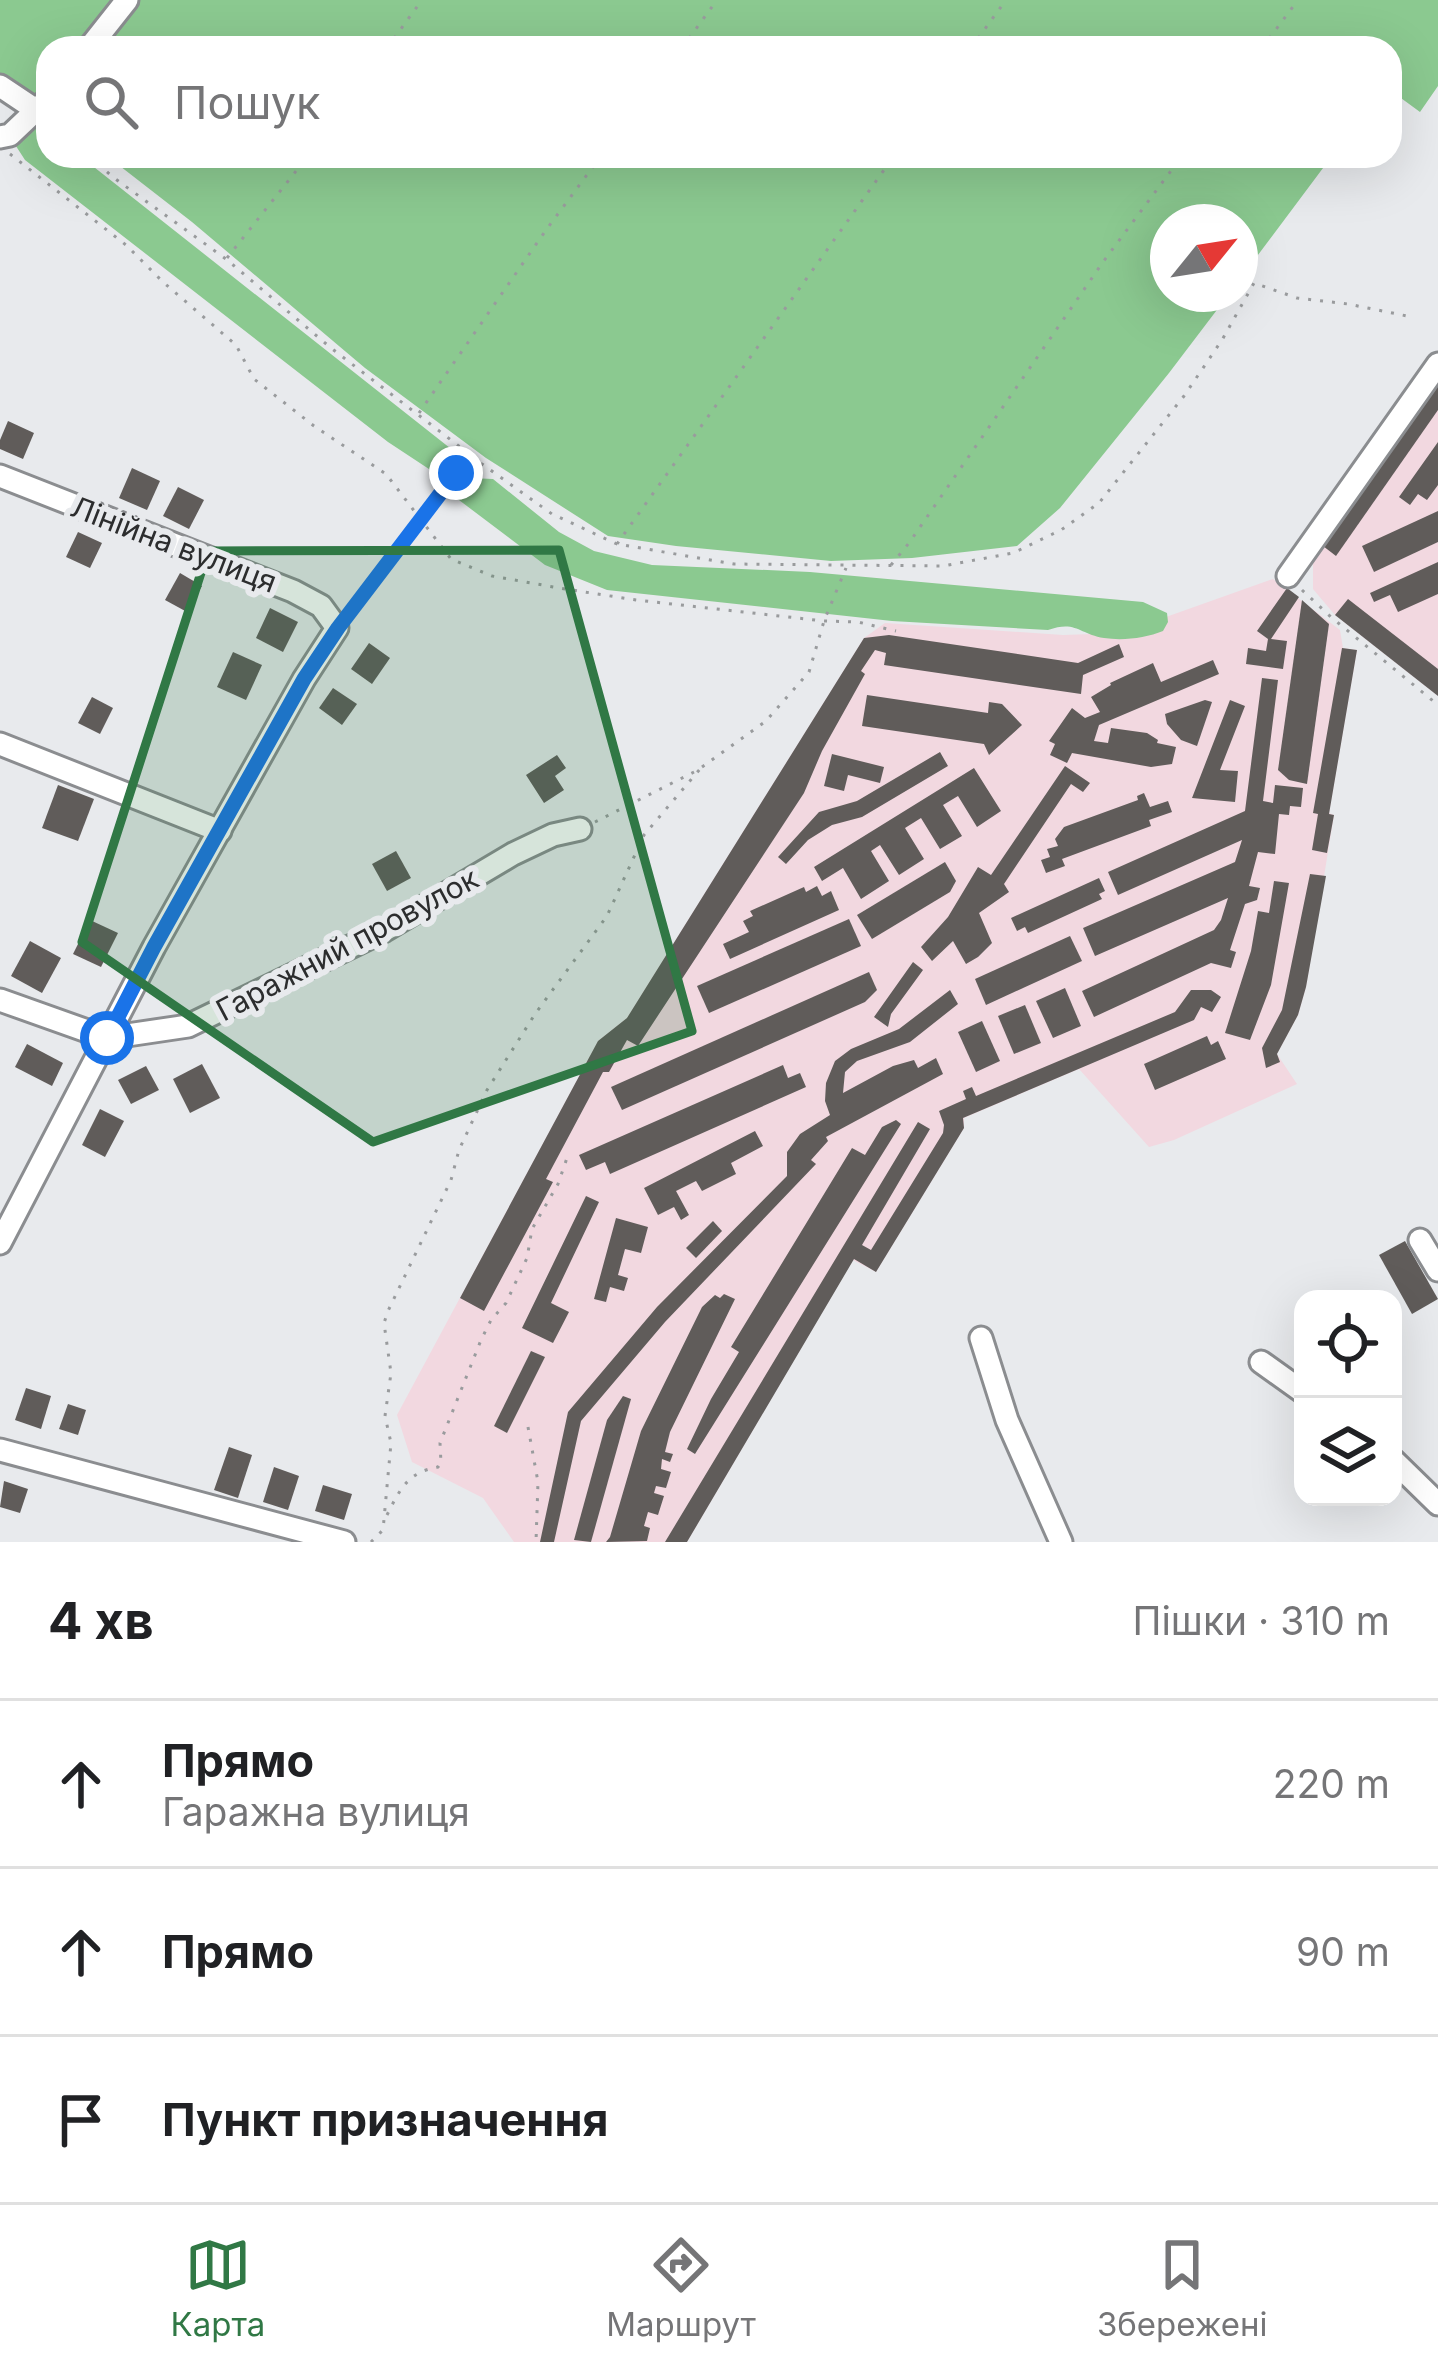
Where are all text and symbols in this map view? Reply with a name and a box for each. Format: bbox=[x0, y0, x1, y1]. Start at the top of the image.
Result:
search box bbox=[36, 36, 1402, 168]
icon: search bbox=[78, 69, 144, 135]
text: Пошук bbox=[174, 75, 320, 130]
north arrow bbox=[1150, 204, 1258, 312]
route end bbox=[429, 446, 483, 500]
street label: Лінійна вулиця bbox=[66, 488, 282, 600]
street label: Гаражний провулок bbox=[210, 860, 484, 1028]
route start bbox=[80, 1011, 134, 1065]
map controls bbox=[1294, 1290, 1402, 1506]
button: locate bbox=[1294, 1290, 1402, 1398]
button: layers bbox=[1294, 1398, 1402, 1506]
text: 4 хв bbox=[48, 1590, 154, 1651]
text: Пішки · 310 m bbox=[1132, 1597, 1390, 1644]
text: Прямо bbox=[162, 1733, 314, 1788]
icon: ahead bbox=[48, 1751, 114, 1817]
text: 220 m bbox=[1273, 1760, 1390, 1807]
text: Гаражна вулиця bbox=[162, 1788, 470, 1835]
icon: ahead bbox=[48, 1919, 114, 1985]
text: Прямо bbox=[162, 1924, 314, 1979]
text: 90 m bbox=[1296, 1928, 1390, 1975]
icon: arrive bbox=[48, 2087, 114, 2153]
text: Пункт призначення bbox=[162, 2092, 608, 2147]
tab: Карта bbox=[170, 2232, 265, 2344]
tab: Маршрут bbox=[606, 2232, 756, 2344]
tab: Збережені bbox=[1097, 2232, 1268, 2344]

